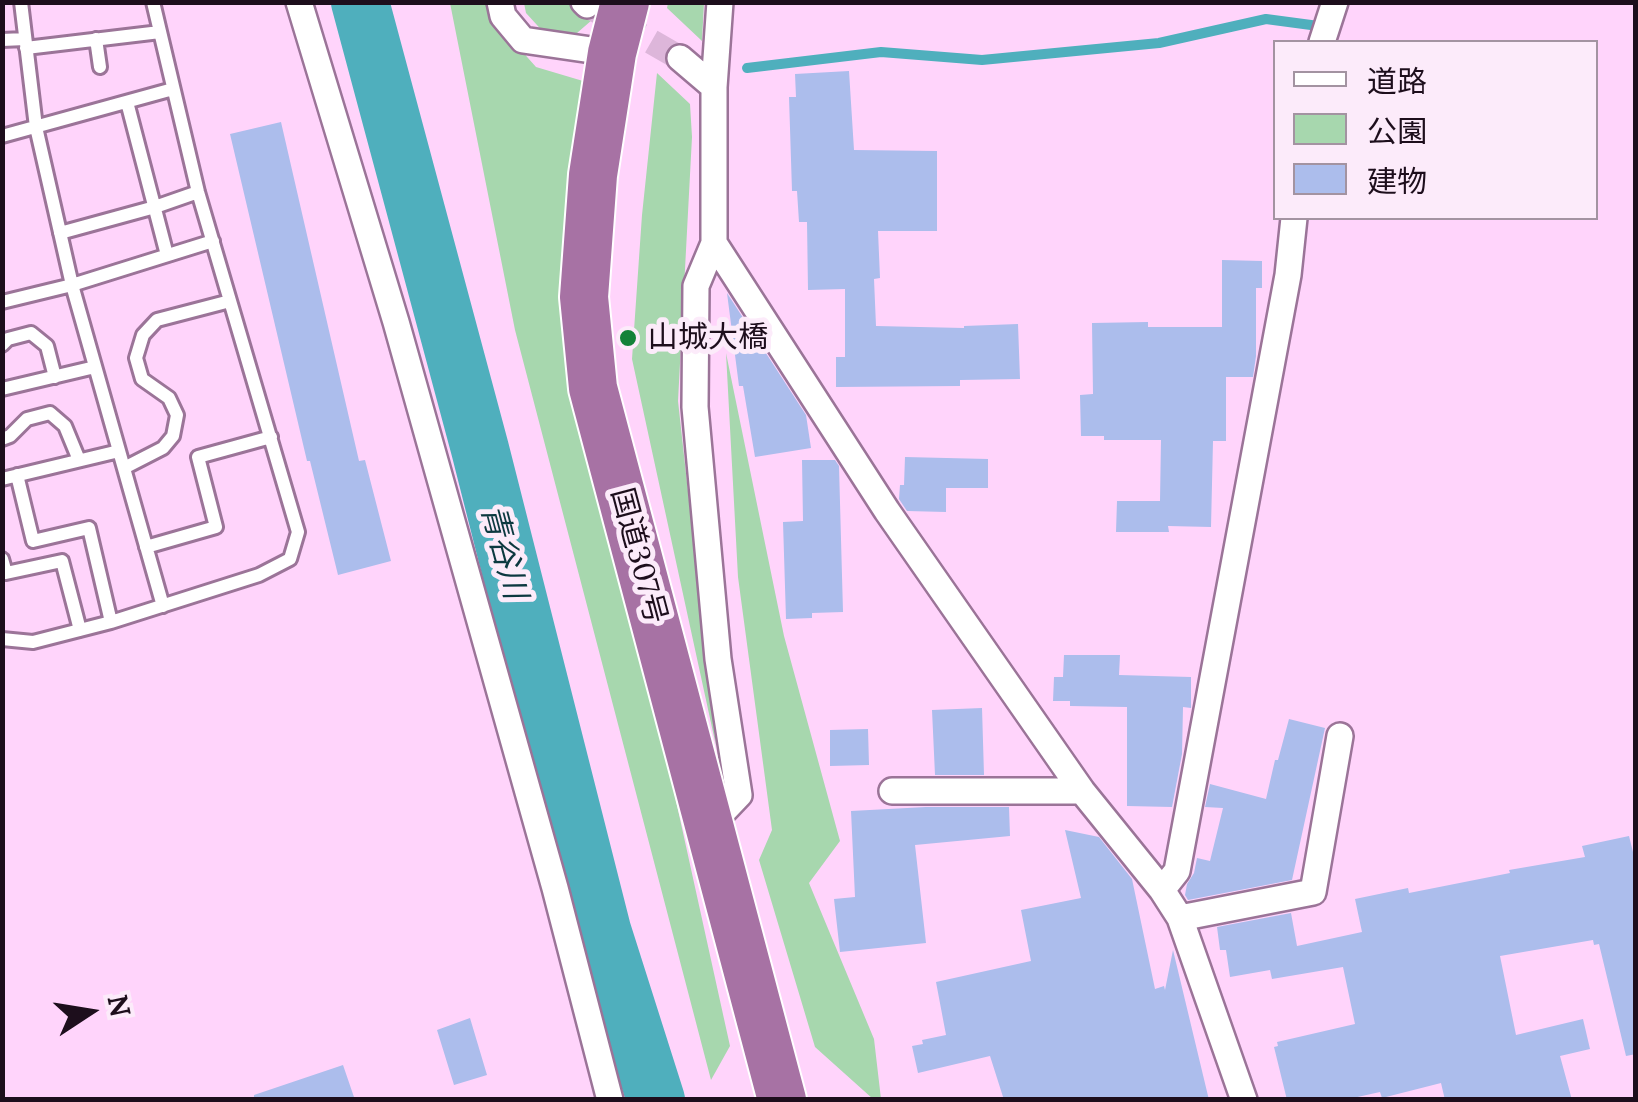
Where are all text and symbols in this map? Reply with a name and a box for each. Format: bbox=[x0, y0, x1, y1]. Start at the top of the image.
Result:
legend bbox=[1273, 40, 1598, 220]
text: 道路 bbox=[1367, 62, 1427, 100]
text: 公園 bbox=[1367, 112, 1427, 150]
text: 建物 bbox=[1367, 162, 1427, 200]
place label: 山城大橋 bbox=[648, 320, 768, 356]
marker: 山城大橋 bbox=[617, 327, 639, 349]
street label: 国道307号 bbox=[603, 484, 673, 628]
water label: 青谷川 bbox=[472, 501, 534, 603]
north arrow bbox=[40, 962, 140, 1062]
text: N bbox=[99, 991, 139, 1020]

